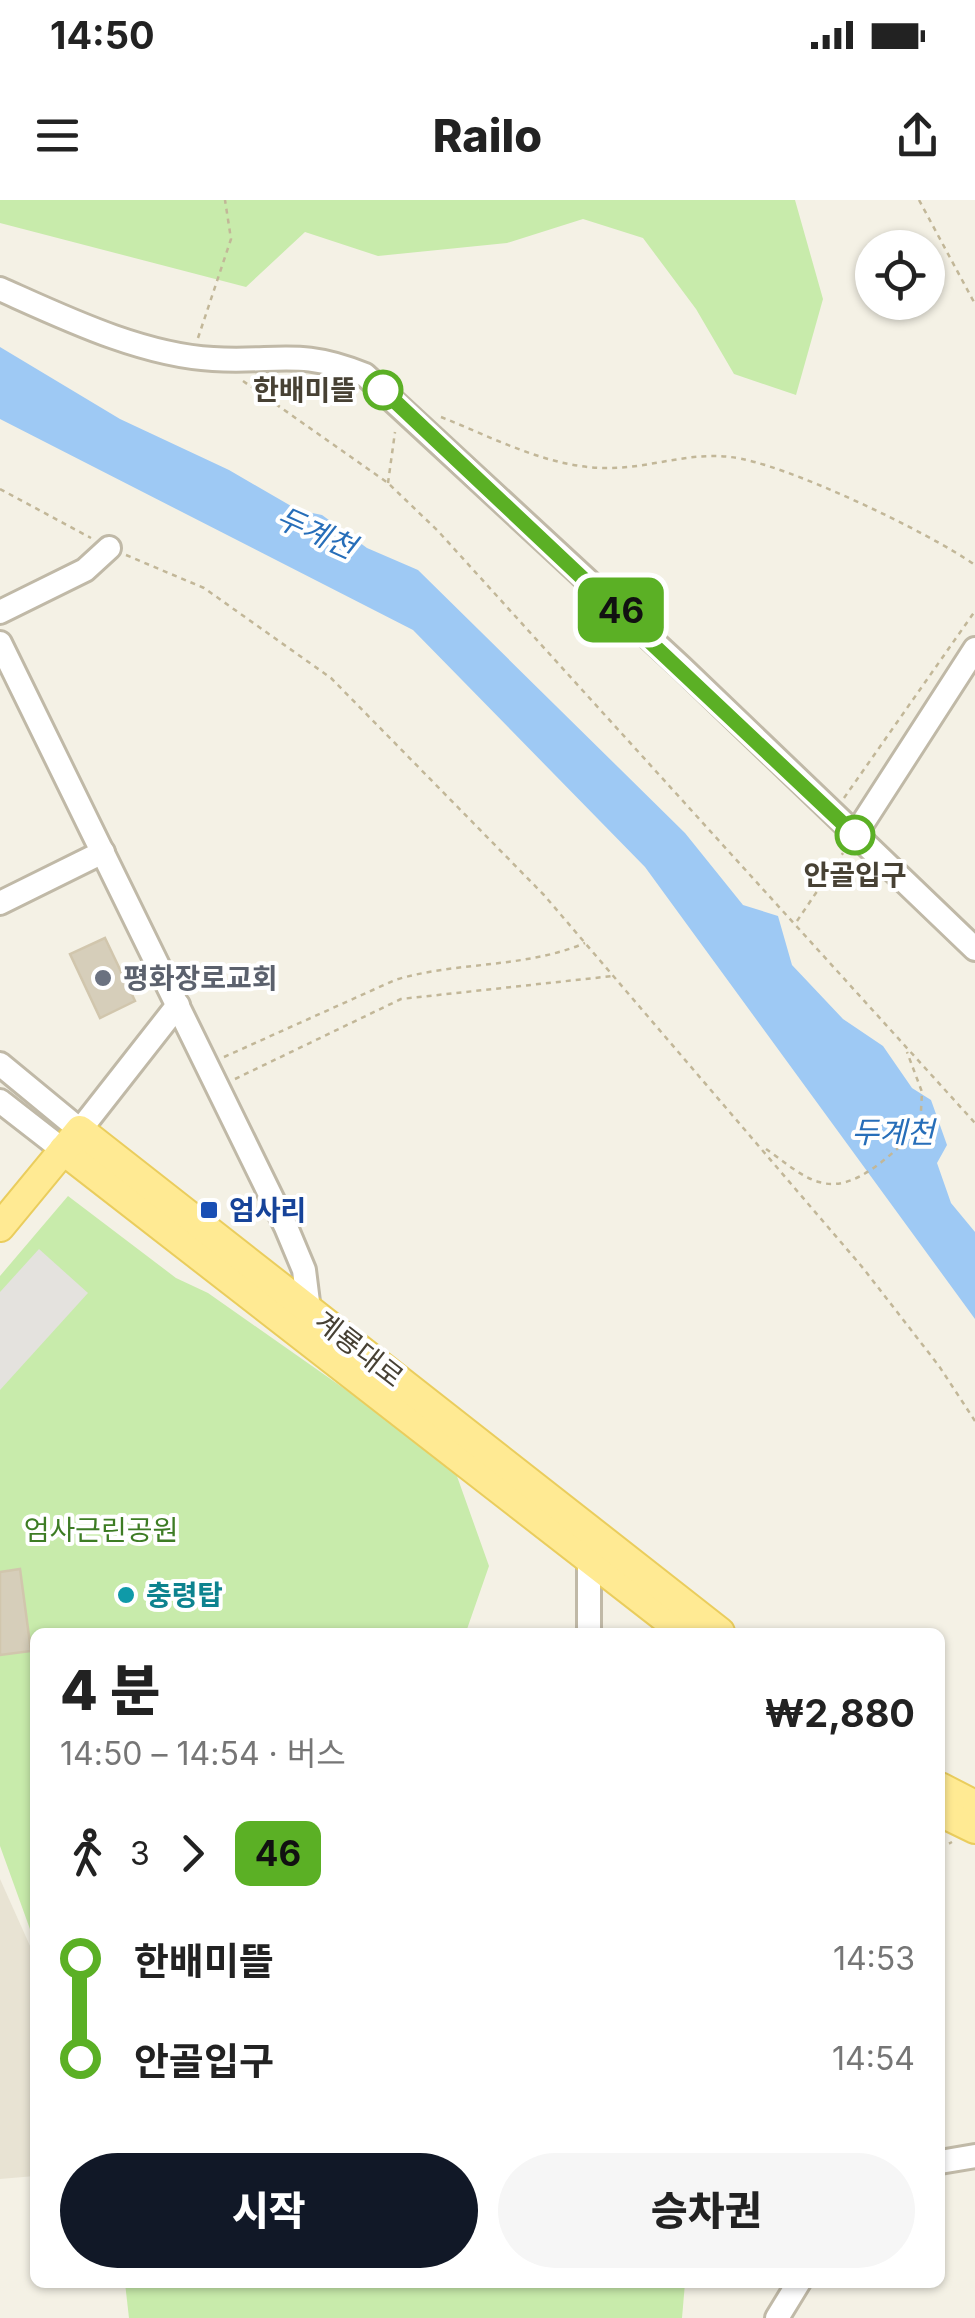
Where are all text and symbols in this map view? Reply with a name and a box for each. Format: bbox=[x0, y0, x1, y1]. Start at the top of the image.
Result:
text: 14:50 bbox=[50, 12, 155, 58]
icon: menu bbox=[30, 108, 85, 163]
text: Railo bbox=[433, 108, 542, 163]
icon: share bbox=[890, 108, 945, 163]
map controls bbox=[855, 230, 945, 320]
button: locate bbox=[855, 230, 945, 320]
marker: 한배미뜰 bbox=[364, 371, 402, 409]
place label: 한배미뜰 bbox=[253, 373, 356, 407]
water label: 두계천 bbox=[271, 499, 364, 567]
line badge: 46 bbox=[576, 578, 666, 642]
text: 46 bbox=[598, 589, 644, 631]
marker: 안골입구 bbox=[836, 816, 874, 854]
place label: 안골입구 bbox=[803, 858, 907, 892]
place label: 평화장로교회 bbox=[123, 961, 278, 995]
marker: 평화장로교회 bbox=[92, 967, 114, 989]
water label: 두계천 bbox=[852, 1114, 938, 1150]
place label: 엄사리 bbox=[229, 1193, 306, 1227]
marker: 엄사리 bbox=[198, 1199, 220, 1221]
street label: 계룡대로 bbox=[308, 1304, 410, 1394]
park label: 엄사근린공원 bbox=[24, 1513, 178, 1547]
place label: 충령탑 bbox=[146, 1578, 223, 1612]
marker: 충령탑 bbox=[115, 1584, 137, 1606]
text: 4 분 bbox=[60, 1657, 161, 1723]
text: ₩2,880 bbox=[765, 1690, 915, 1736]
text: 14:50 – 14:54 · 버스 bbox=[60, 1734, 346, 1773]
icon: walk bbox=[60, 1826, 115, 1881]
icon: forward bbox=[165, 1826, 220, 1881]
text: 46 bbox=[255, 1832, 301, 1874]
text: 3 bbox=[130, 1834, 150, 1873]
text: 한배미뜰 bbox=[134, 1938, 274, 1984]
text: 14:53 bbox=[833, 1939, 915, 1978]
text: 안골입구 bbox=[134, 2038, 274, 2084]
text: 14:54 bbox=[832, 2039, 915, 2078]
button: 시작 bbox=[60, 2153, 478, 2268]
button: 승차권 bbox=[498, 2153, 915, 2268]

